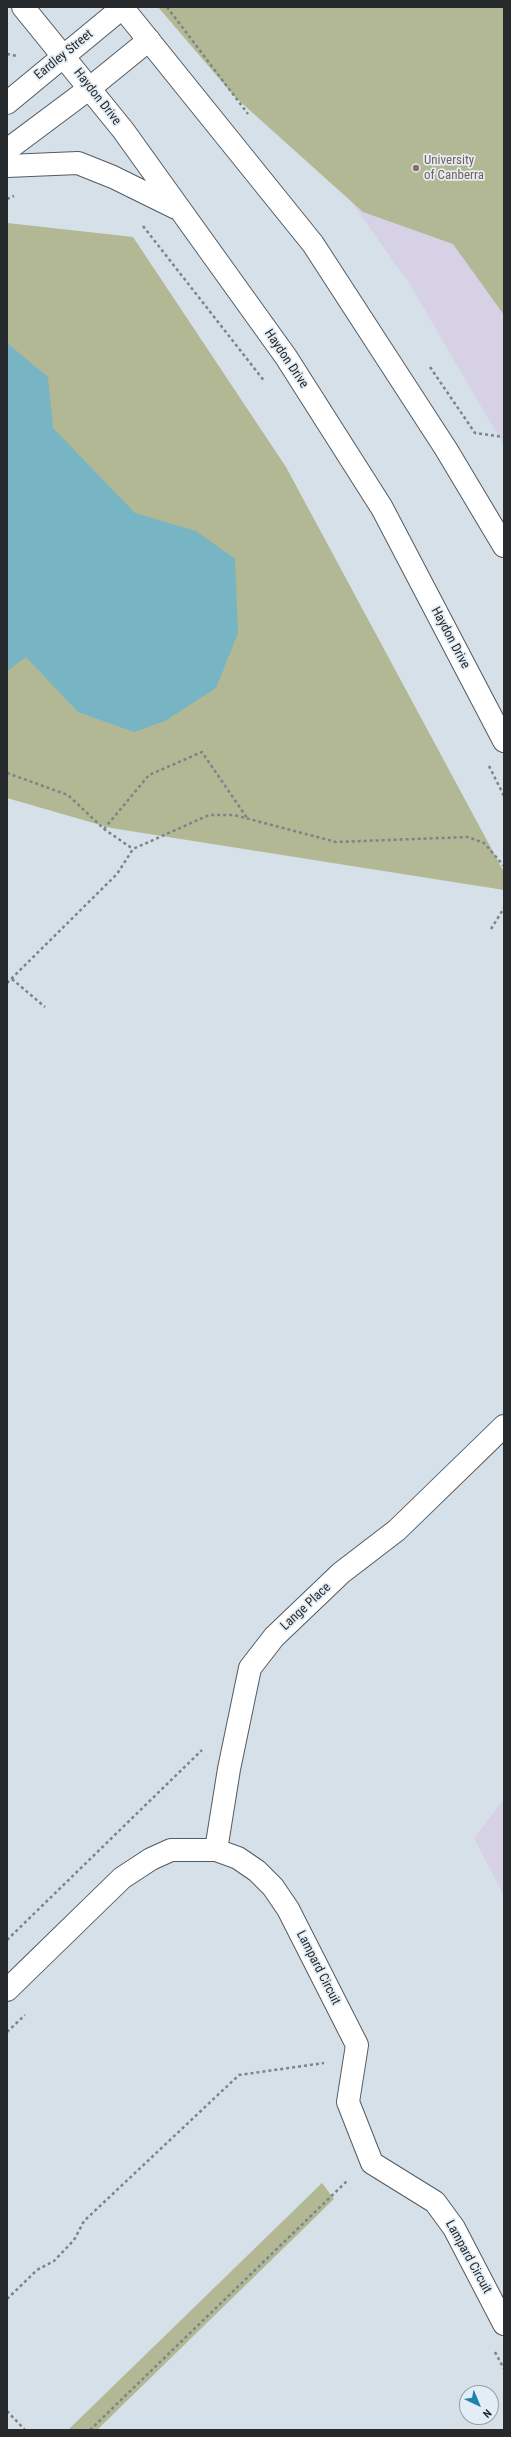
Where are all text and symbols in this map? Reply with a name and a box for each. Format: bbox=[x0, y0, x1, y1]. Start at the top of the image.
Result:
street label: Eardley Street bbox=[32, 27, 96, 83]
street label: Haydon Drive bbox=[70, 66, 124, 128]
place label: University of Canberra bbox=[424, 153, 484, 184]
marker: University of Canberra bbox=[411, 163, 421, 173]
street label: Haydon Drive bbox=[261, 327, 311, 391]
street label: Haydon Drive bbox=[427, 604, 473, 672]
street label: Lange Place bbox=[278, 1580, 334, 1634]
street label: Lampard Circuit bbox=[293, 1928, 343, 2008]
street label: Lampard Circuit bbox=[441, 2218, 495, 2296]
north arrow bbox=[459, 2385, 499, 2425]
text: N bbox=[480, 2406, 494, 2420]

